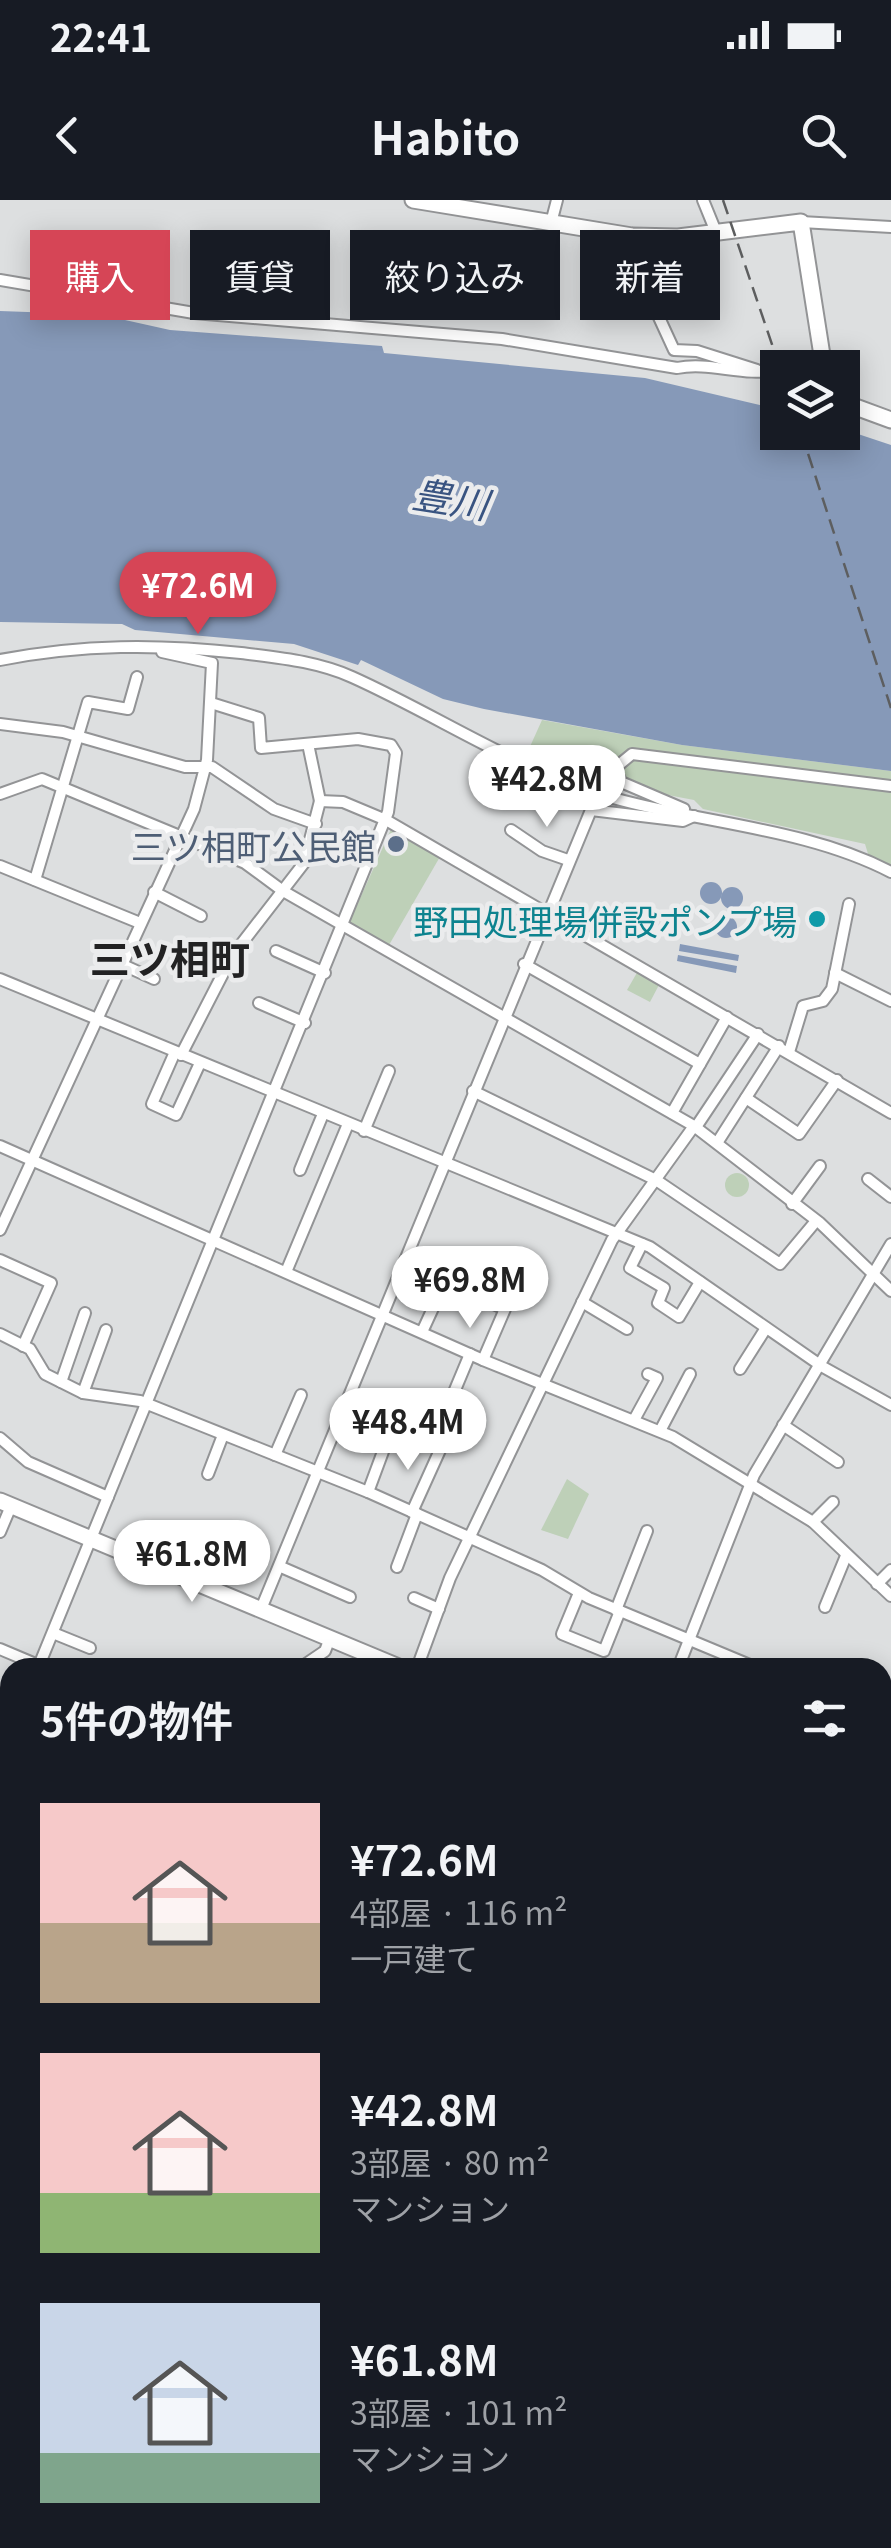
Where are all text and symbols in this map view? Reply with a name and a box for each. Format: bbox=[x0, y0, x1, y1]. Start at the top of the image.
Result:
text: 22:41 bbox=[50, 8, 152, 63]
text: Habito bbox=[371, 103, 520, 168]
icon: back bbox=[40, 108, 95, 163]
icon: search bbox=[796, 108, 851, 163]
chip: 購入 bbox=[30, 230, 170, 320]
chip: 賃貸 bbox=[190, 230, 330, 320]
chip: 絞り込み bbox=[350, 230, 560, 320]
chip: 新着 bbox=[580, 230, 720, 320]
map controls bbox=[760, 350, 860, 450]
button: layers bbox=[760, 350, 860, 450]
water label: 豊川 bbox=[409, 464, 497, 531]
pin: ¥72.6M bbox=[117, 552, 279, 637]
text: ¥72.6M bbox=[141, 561, 255, 607]
pin: ¥42.8M bbox=[466, 745, 628, 830]
text: ¥42.8M bbox=[490, 754, 604, 800]
place label: 三ツ相町公民館 bbox=[131, 819, 376, 870]
marker: 三ツ相町公民館 bbox=[385, 833, 407, 855]
place label: 野田処理場併設ポンプ場 bbox=[413, 894, 797, 945]
marker: 野田処理場併設ポンプ場 bbox=[806, 908, 828, 930]
district label: 三ツ相町 bbox=[90, 928, 250, 986]
pin: ¥69.8M bbox=[389, 1246, 551, 1331]
text: ¥69.8M bbox=[413, 1255, 527, 1301]
pin: ¥48.4M bbox=[327, 1388, 489, 1473]
text: ¥48.4M bbox=[351, 1397, 465, 1443]
pin: ¥61.8M bbox=[111, 1520, 273, 1605]
text: ¥61.8M bbox=[135, 1529, 249, 1575]
text: 5件の物件 bbox=[40, 1688, 233, 1749]
icon: filters bbox=[797, 1691, 852, 1746]
text: ¥72.6M bbox=[350, 1827, 499, 1888]
icon: home bbox=[120, 1843, 240, 1963]
text: 4部屋 · 116 m² bbox=[350, 1888, 567, 1934]
text: 一戸建て bbox=[350, 1934, 478, 1980]
text: ¥42.8M bbox=[350, 2077, 499, 2138]
icon: home bbox=[120, 2093, 240, 2213]
text: 3部屋 · 80 m² bbox=[350, 2138, 550, 2184]
text: マンション bbox=[350, 2184, 510, 2230]
text: ¥61.8M bbox=[350, 2327, 499, 2388]
icon: home bbox=[120, 2343, 240, 2463]
text: 3部屋 · 101 m² bbox=[350, 2388, 567, 2434]
text: マンション bbox=[350, 2434, 510, 2480]

